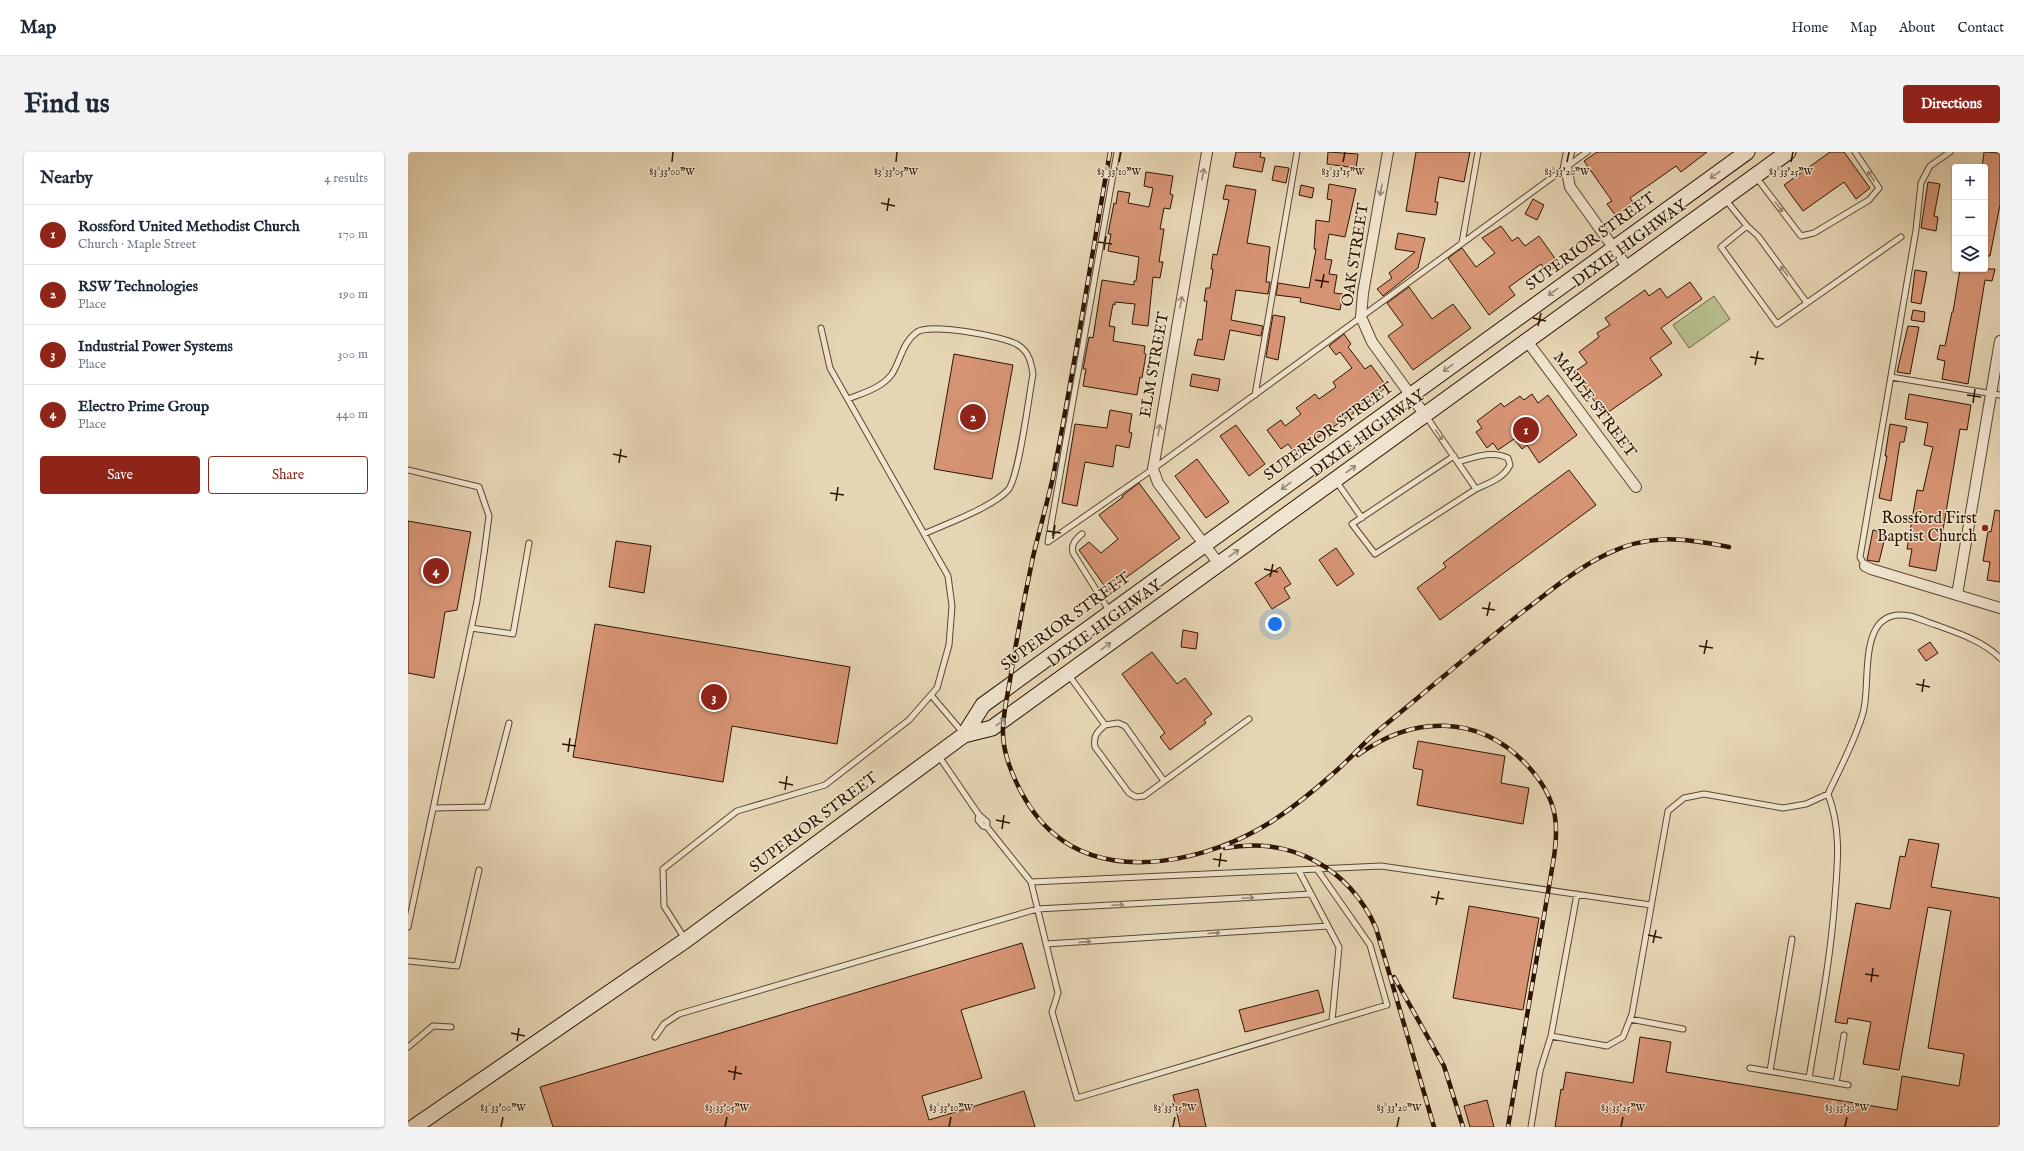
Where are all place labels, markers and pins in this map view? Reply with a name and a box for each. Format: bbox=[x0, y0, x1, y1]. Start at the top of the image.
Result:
pin: 2 bbox=[960, 402, 986, 432]
pin: 1 bbox=[1513, 415, 1539, 445]
place label: Rossford First Baptist Church bbox=[1877, 509, 1978, 547]
marker: Rossford First Baptist Church bbox=[1980, 523, 1990, 533]
pin: 4 bbox=[423, 556, 449, 586]
pin: 3 bbox=[701, 682, 727, 712]

